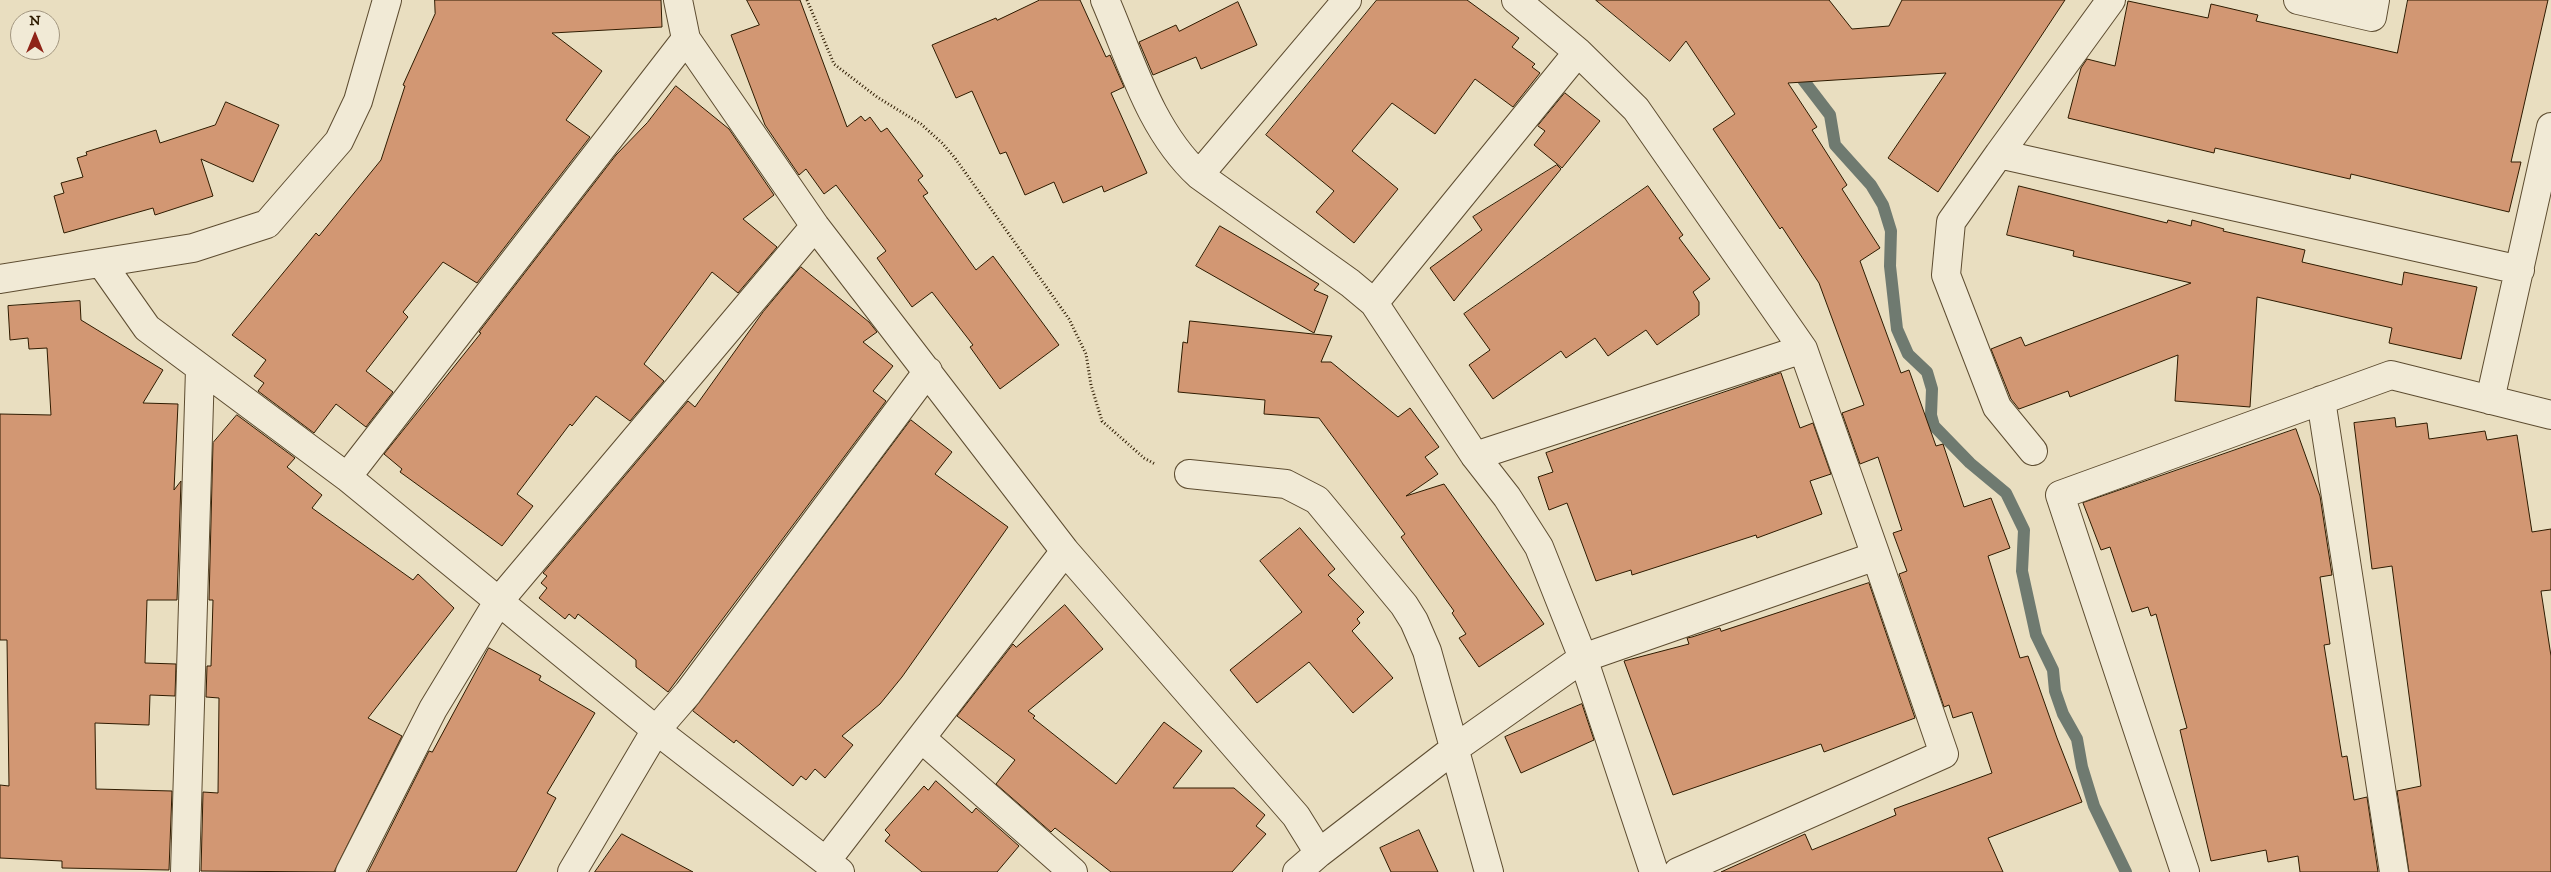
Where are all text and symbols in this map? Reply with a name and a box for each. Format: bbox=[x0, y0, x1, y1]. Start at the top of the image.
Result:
north arrow bbox=[10, 10, 60, 60]
text: N bbox=[29, 12, 41, 30]

